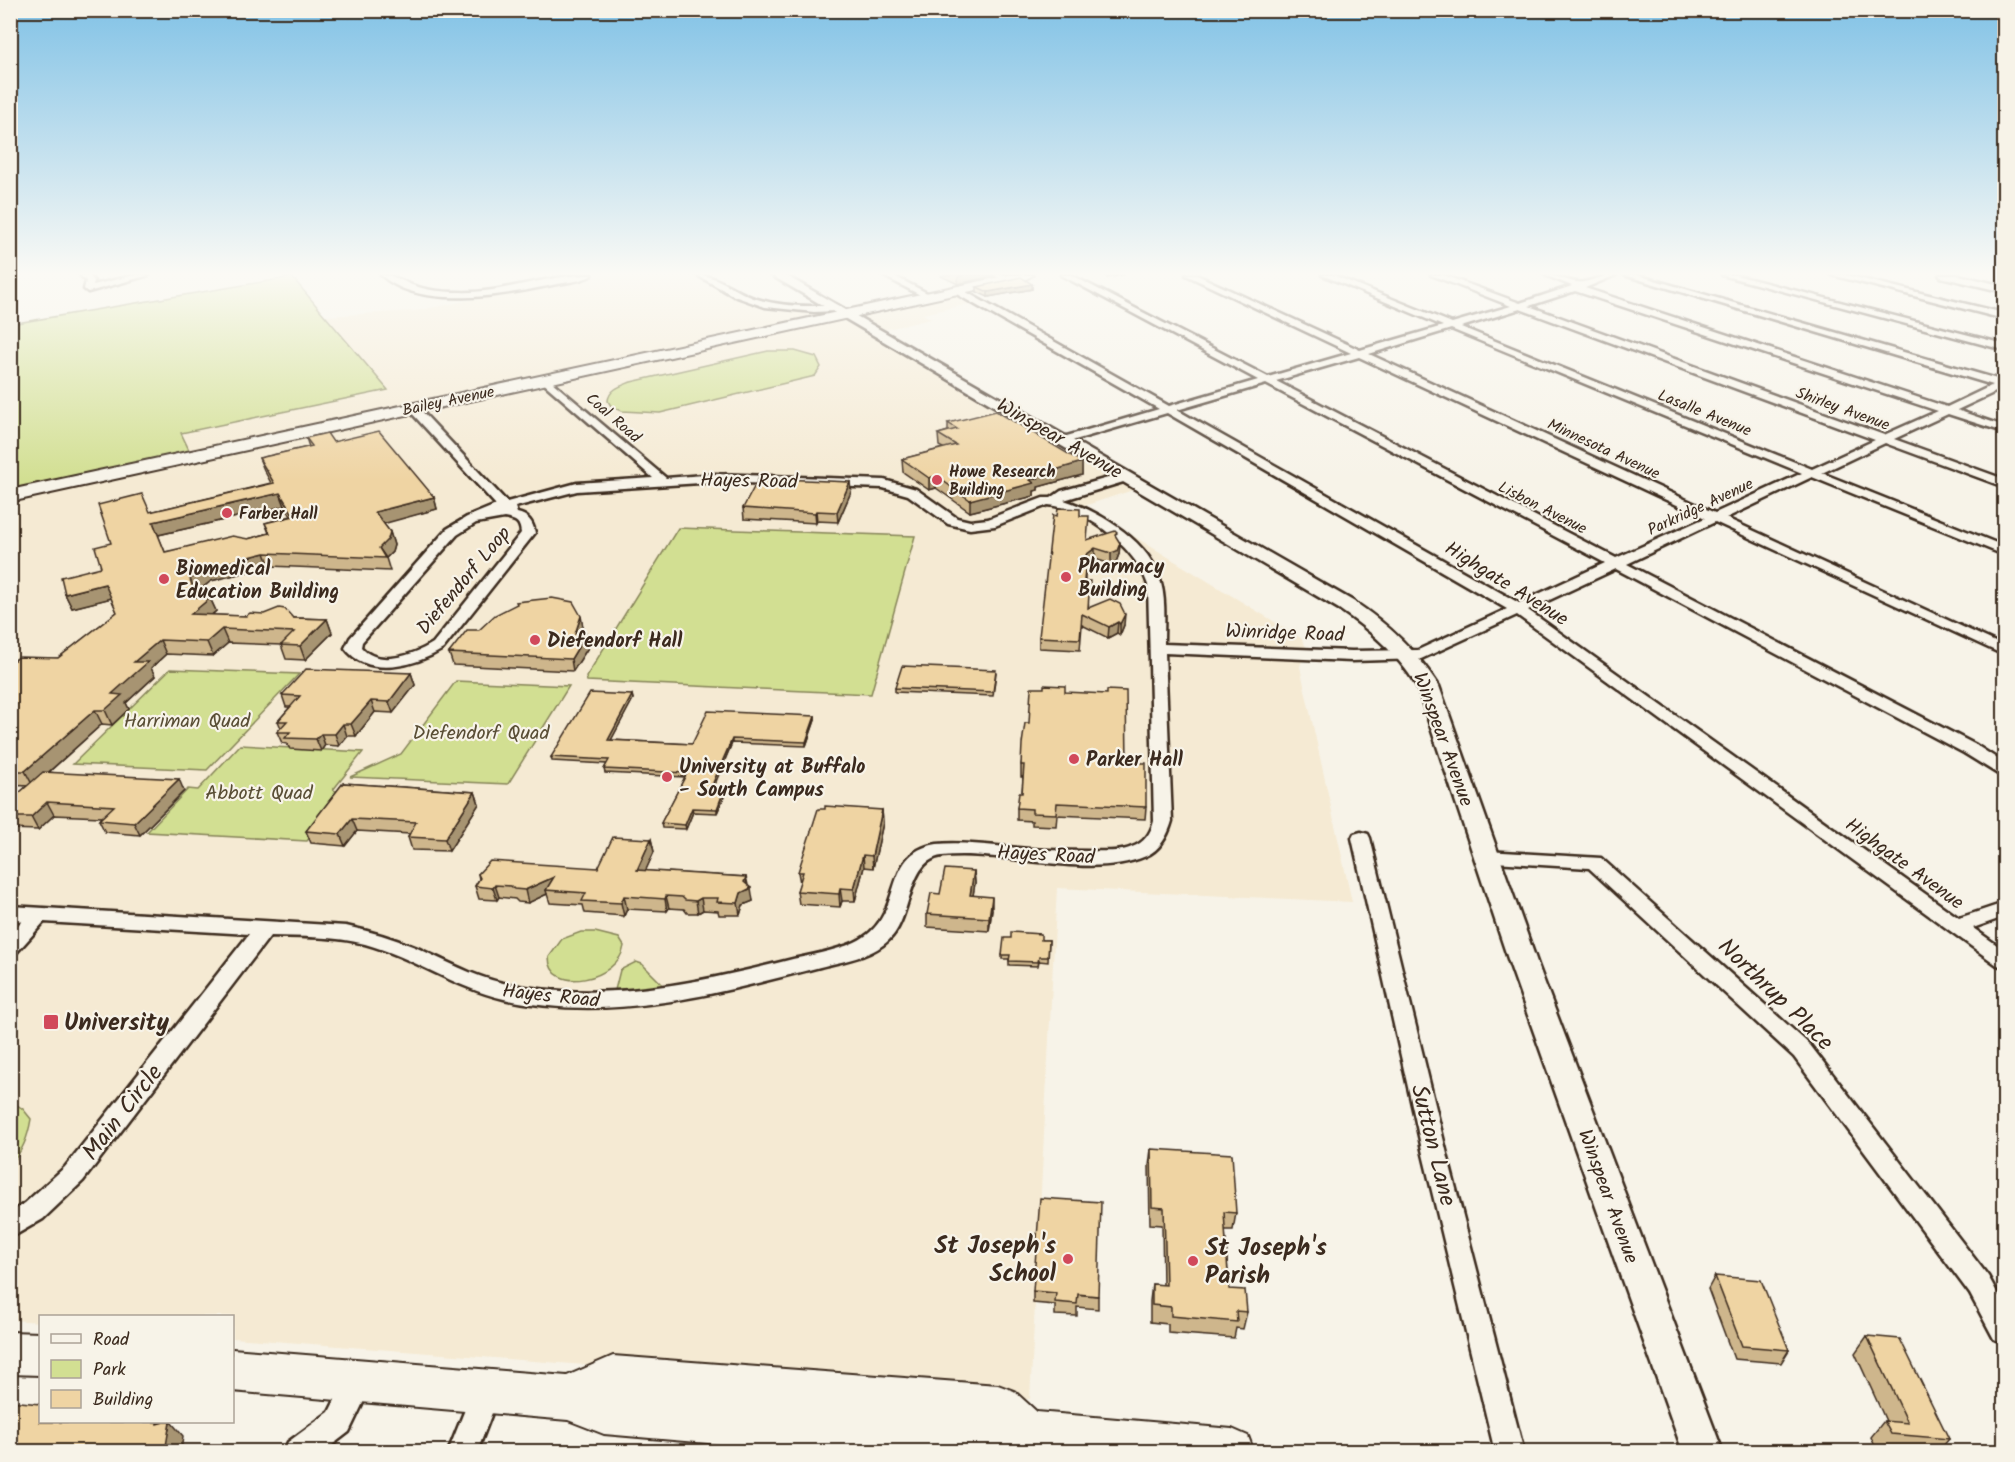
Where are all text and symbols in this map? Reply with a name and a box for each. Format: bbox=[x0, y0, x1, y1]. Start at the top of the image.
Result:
street label: Bailey Avenue bbox=[400, 380, 497, 423]
street label: Shirley Avenue bbox=[1792, 381, 1893, 438]
street label: Lasalle Avenue bbox=[1654, 383, 1755, 444]
street label: Coal Road bbox=[580, 387, 647, 450]
street label: Winspear Avenue bbox=[990, 391, 1128, 489]
street label: Minnesota Avenue bbox=[1543, 412, 1664, 486]
place label: Howe Research Building bbox=[949, 460, 1056, 503]
street label: Hayes Road bbox=[700, 465, 799, 499]
street label: Parkridge Avenue bbox=[1644, 472, 1758, 543]
marker: Howe Research Building bbox=[930, 473, 944, 487]
street label: Lisbon Avenue bbox=[1493, 475, 1591, 542]
place label: Farber Hall bbox=[239, 502, 318, 527]
marker: Farber Hall bbox=[220, 506, 234, 520]
street label: Diefendorf Loop bbox=[409, 519, 520, 643]
street label: Highgate Avenue bbox=[1438, 534, 1574, 636]
place label: Pharmacy Building bbox=[1078, 552, 1165, 607]
place label: Biomedical Education Building bbox=[176, 554, 339, 609]
marker: Pharmacy Building bbox=[1059, 570, 1073, 584]
marker: Biomedical Education Building bbox=[157, 572, 171, 586]
street label: Winridge Road bbox=[1225, 616, 1346, 652]
place label: Diefendorf Hall bbox=[547, 626, 683, 658]
marker: Diefendorf Hall bbox=[528, 633, 542, 647]
street label: Winspear Avenue bbox=[1403, 668, 1481, 811]
park label: Harriman Quad bbox=[124, 706, 251, 738]
park label: Diefendorf Quad bbox=[413, 718, 550, 750]
place label: Parker Hall bbox=[1086, 745, 1184, 777]
place label: University at Buffalo - South Campus bbox=[679, 752, 865, 807]
marker: Parker Hall bbox=[1067, 752, 1081, 766]
marker: University at Buffalo - South Campus bbox=[660, 770, 674, 784]
park label: Abbott Quad bbox=[205, 778, 314, 810]
street label: Highgate Avenue bbox=[1837, 810, 1970, 919]
street label: Hayes Road bbox=[996, 837, 1097, 875]
street label: Northrup Place bbox=[1708, 929, 1842, 1061]
street label: Hayes Road bbox=[500, 976, 602, 1018]
place label: University bbox=[64, 1004, 170, 1043]
marker: University bbox=[42, 1013, 60, 1031]
street label: Main Circle bbox=[73, 1056, 174, 1170]
street label: Sutton Lane bbox=[1399, 1080, 1467, 1210]
street label: Winspear Avenue bbox=[1568, 1125, 1646, 1268]
place label: St Joseph's School bbox=[934, 1227, 1057, 1294]
place label: St Joseph's Parish bbox=[1205, 1229, 1327, 1296]
marker: St Joseph's School bbox=[1061, 1252, 1075, 1266]
marker: St Joseph's Parish bbox=[1186, 1254, 1200, 1268]
legend bbox=[39, 1315, 234, 1423]
text: Road bbox=[93, 1326, 130, 1355]
text: Park bbox=[93, 1356, 126, 1385]
text: Building bbox=[93, 1386, 153, 1415]

